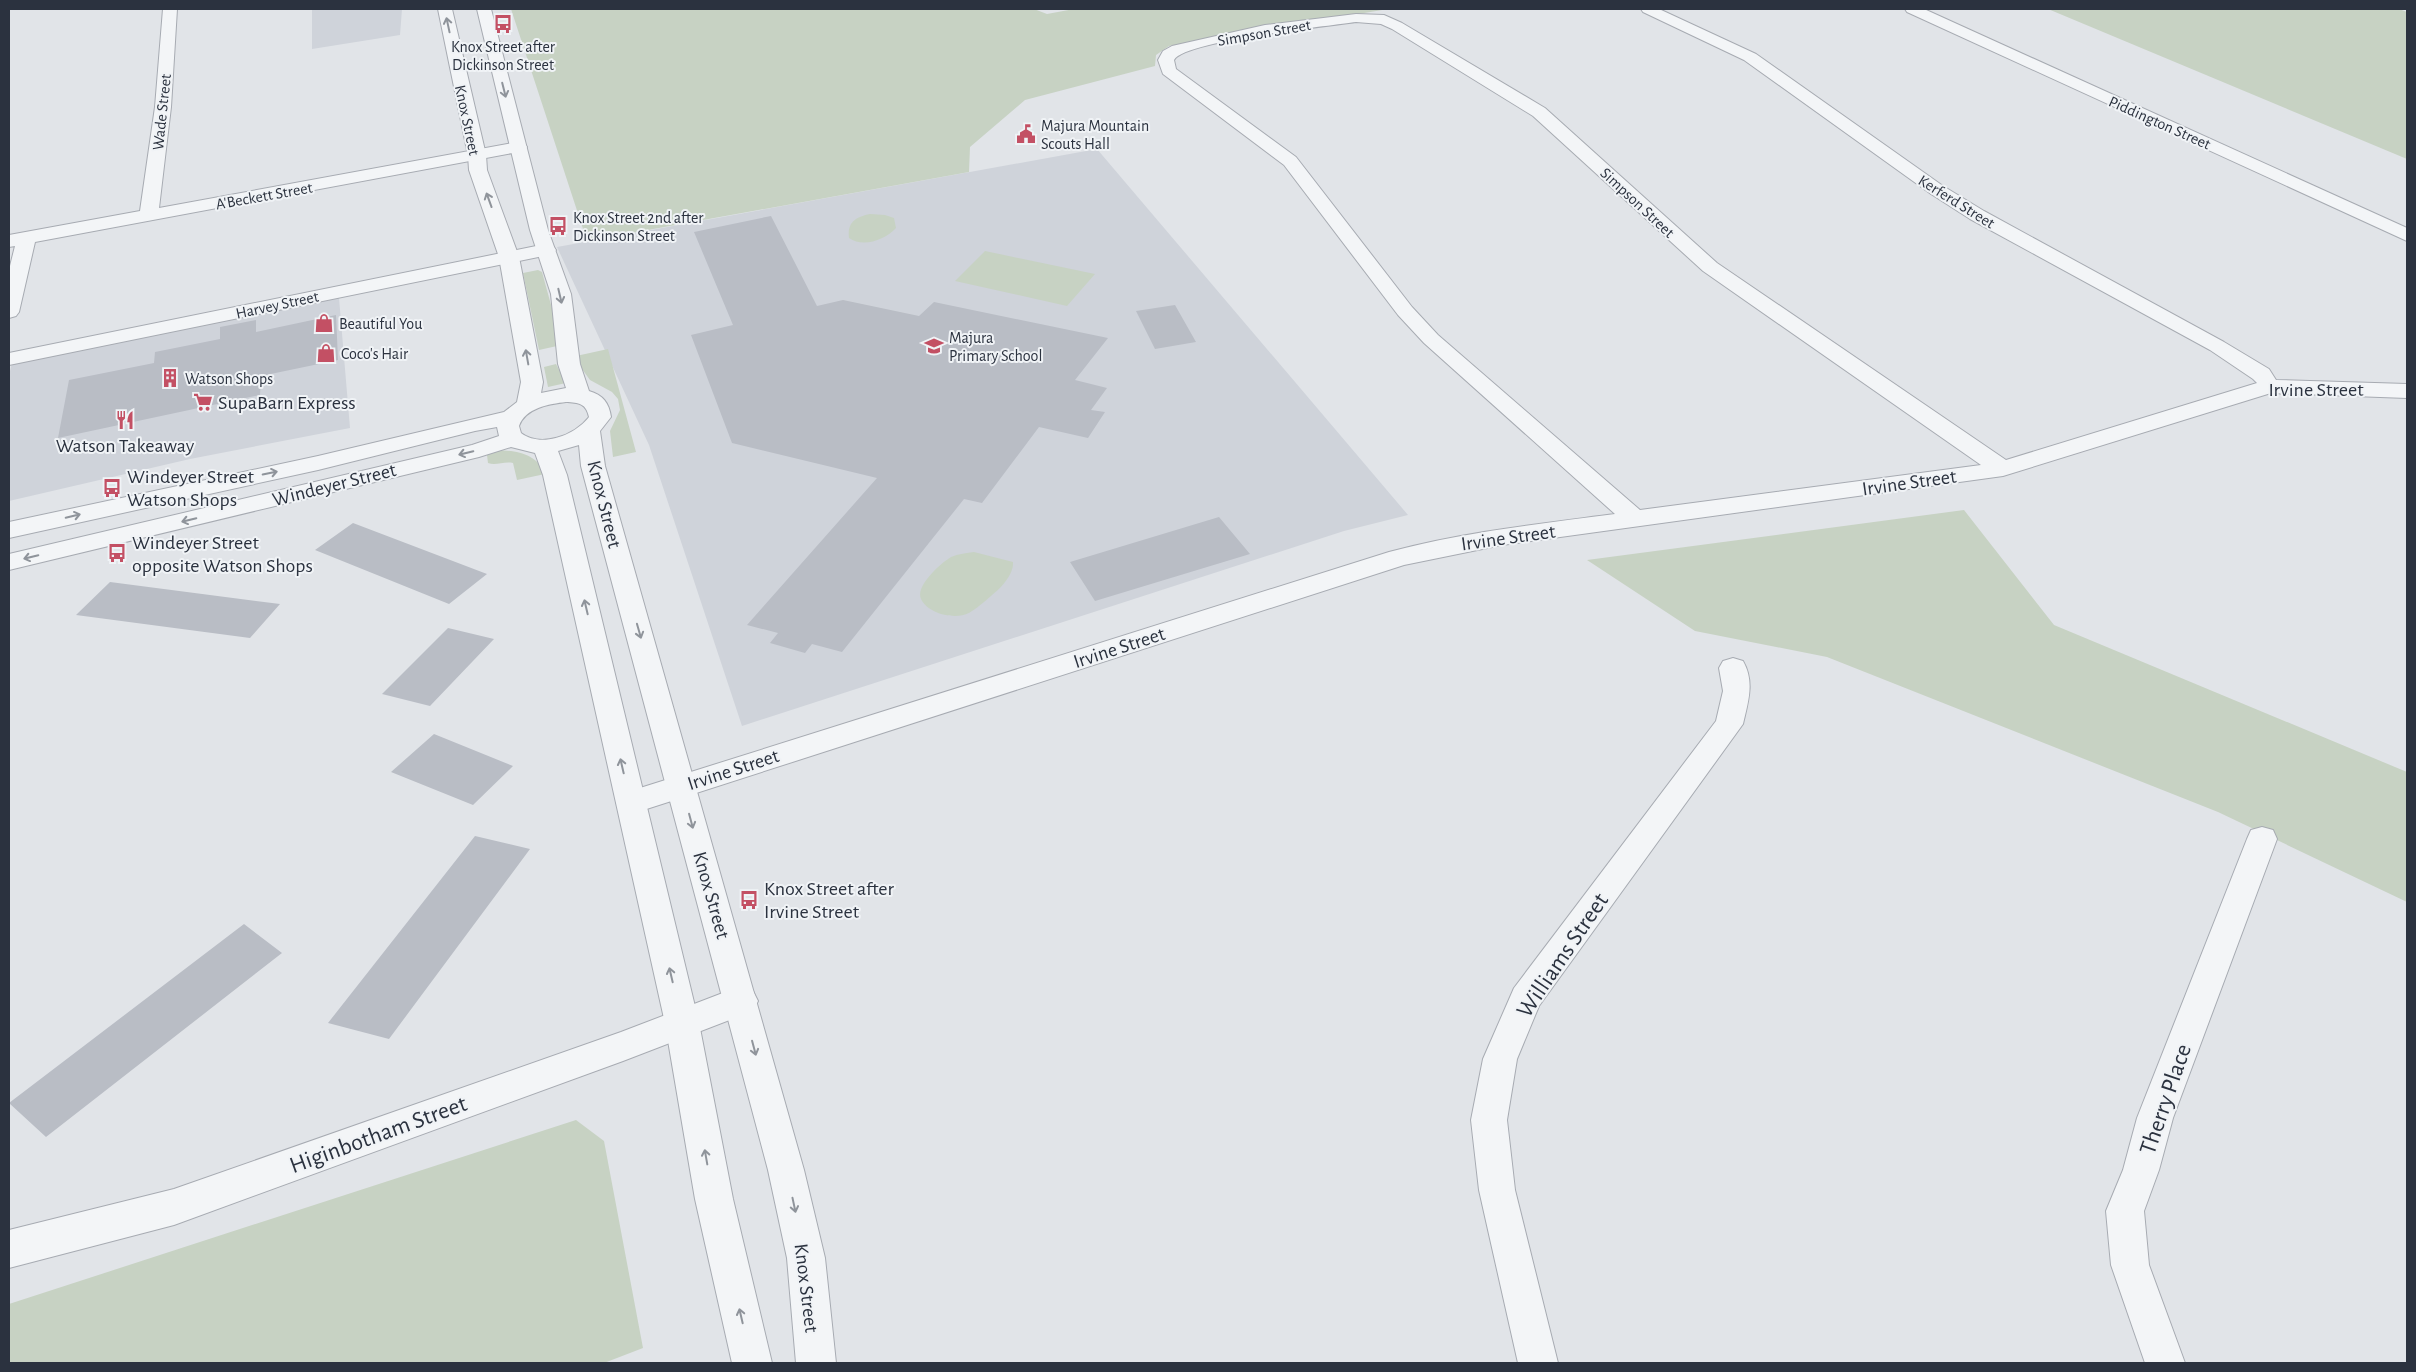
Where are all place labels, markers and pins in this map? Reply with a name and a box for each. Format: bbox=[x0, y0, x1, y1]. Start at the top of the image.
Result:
bus stop icon: Knox Street after Dickinson Street bbox=[492, 13, 514, 35]
place label: Knox Street after Dickinson Street bbox=[451, 39, 556, 73]
place label: Majura Mountain Scouts Hall bbox=[1041, 118, 1149, 152]
public building icon: Majura Mountain Scouts Hall bbox=[1015, 123, 1037, 145]
place label: Knox Street 2nd after Dickinson Street bbox=[573, 210, 704, 244]
bus stop icon: Knox Street 2nd after Dickinson Street bbox=[547, 215, 569, 237]
shop icon: Beautiful You bbox=[313, 312, 335, 334]
place label: Beautiful You bbox=[339, 316, 422, 332]
place label: Majura Primary School bbox=[949, 330, 1042, 365]
school or university icon: Majura Primary School bbox=[923, 335, 945, 357]
shop icon: Coco's Hair bbox=[315, 342, 337, 364]
place label: Coco's Hair bbox=[341, 346, 409, 362]
building icon: Watson Shops bbox=[159, 367, 181, 389]
place label: Watson Shops bbox=[185, 371, 273, 387]
supermarket icon: SupaBarn Express bbox=[192, 391, 214, 413]
place label: SupaBarn Express bbox=[218, 393, 356, 413]
restaurant icon: Watson Takeaway bbox=[114, 409, 136, 431]
place label: Watson Takeaway bbox=[56, 436, 195, 456]
place label: Windeyer Street Watson Shops bbox=[127, 467, 255, 510]
bus stop icon: Windeyer Street Watson Shops bbox=[101, 477, 123, 499]
place label: Windeyer Street opposite Watson Shops bbox=[132, 533, 313, 576]
bus stop icon: Windeyer Street opposite Watson Shops bbox=[106, 542, 128, 564]
place label: Knox Street after Irvine Street bbox=[764, 879, 895, 922]
bus stop icon: Knox Street after Irvine Street bbox=[738, 889, 760, 911]

